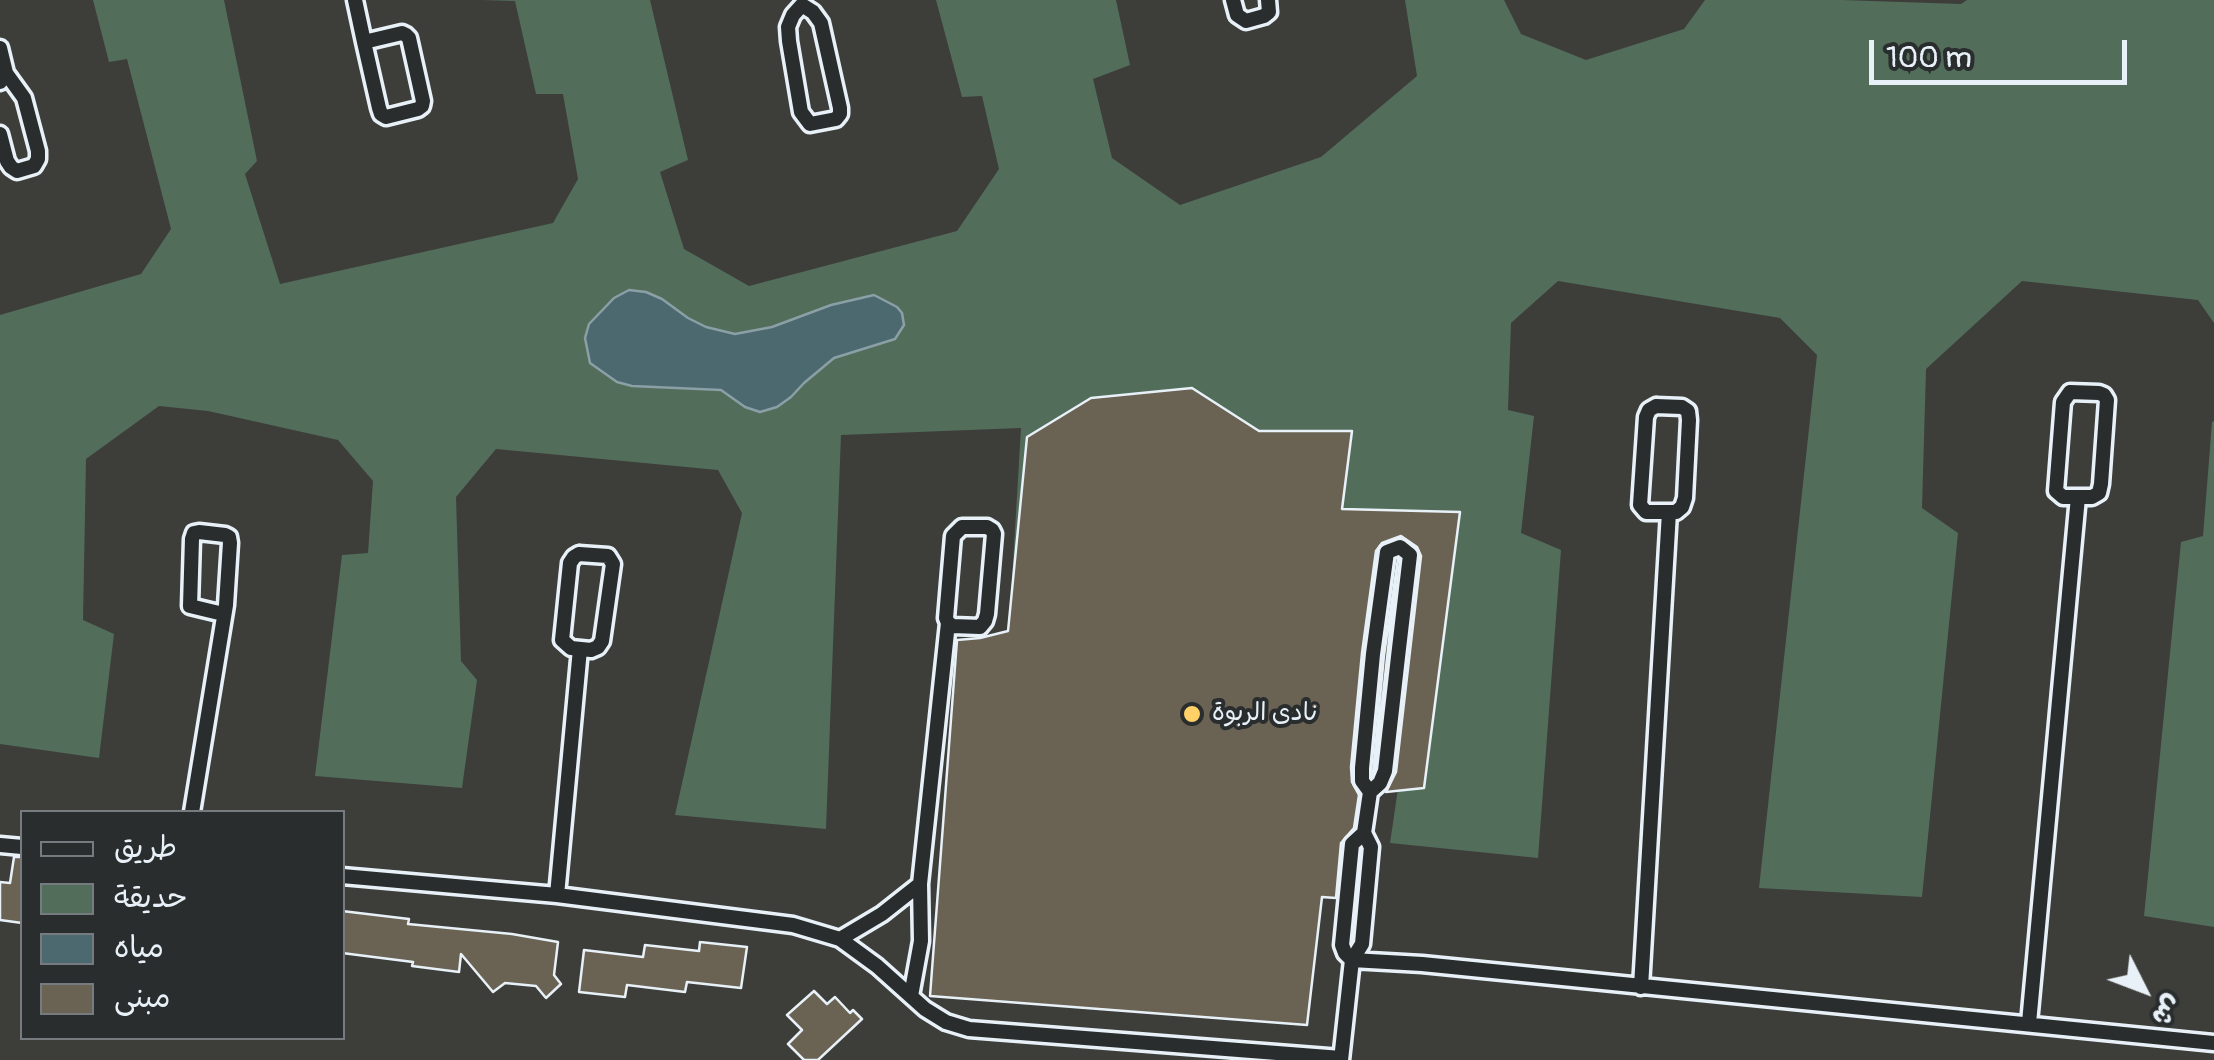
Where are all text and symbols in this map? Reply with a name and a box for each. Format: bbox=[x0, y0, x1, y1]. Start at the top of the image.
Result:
scale bar bbox=[1874, 20, 2132, 82]
text: 100 m bbox=[1886, 39, 1972, 76]
place label: نادى الربوة bbox=[1212, 699, 1319, 729]
marker: نادى الربوة bbox=[1181, 703, 1203, 725]
legend bbox=[20, 810, 345, 1040]
text: طريق bbox=[114, 829, 177, 866]
text: حديقة bbox=[114, 879, 188, 916]
text: مياه bbox=[114, 929, 164, 966]
north arrow bbox=[2094, 940, 2194, 1040]
text: مبنى bbox=[114, 979, 170, 1016]
text: ش bbox=[2143, 987, 2190, 1034]

